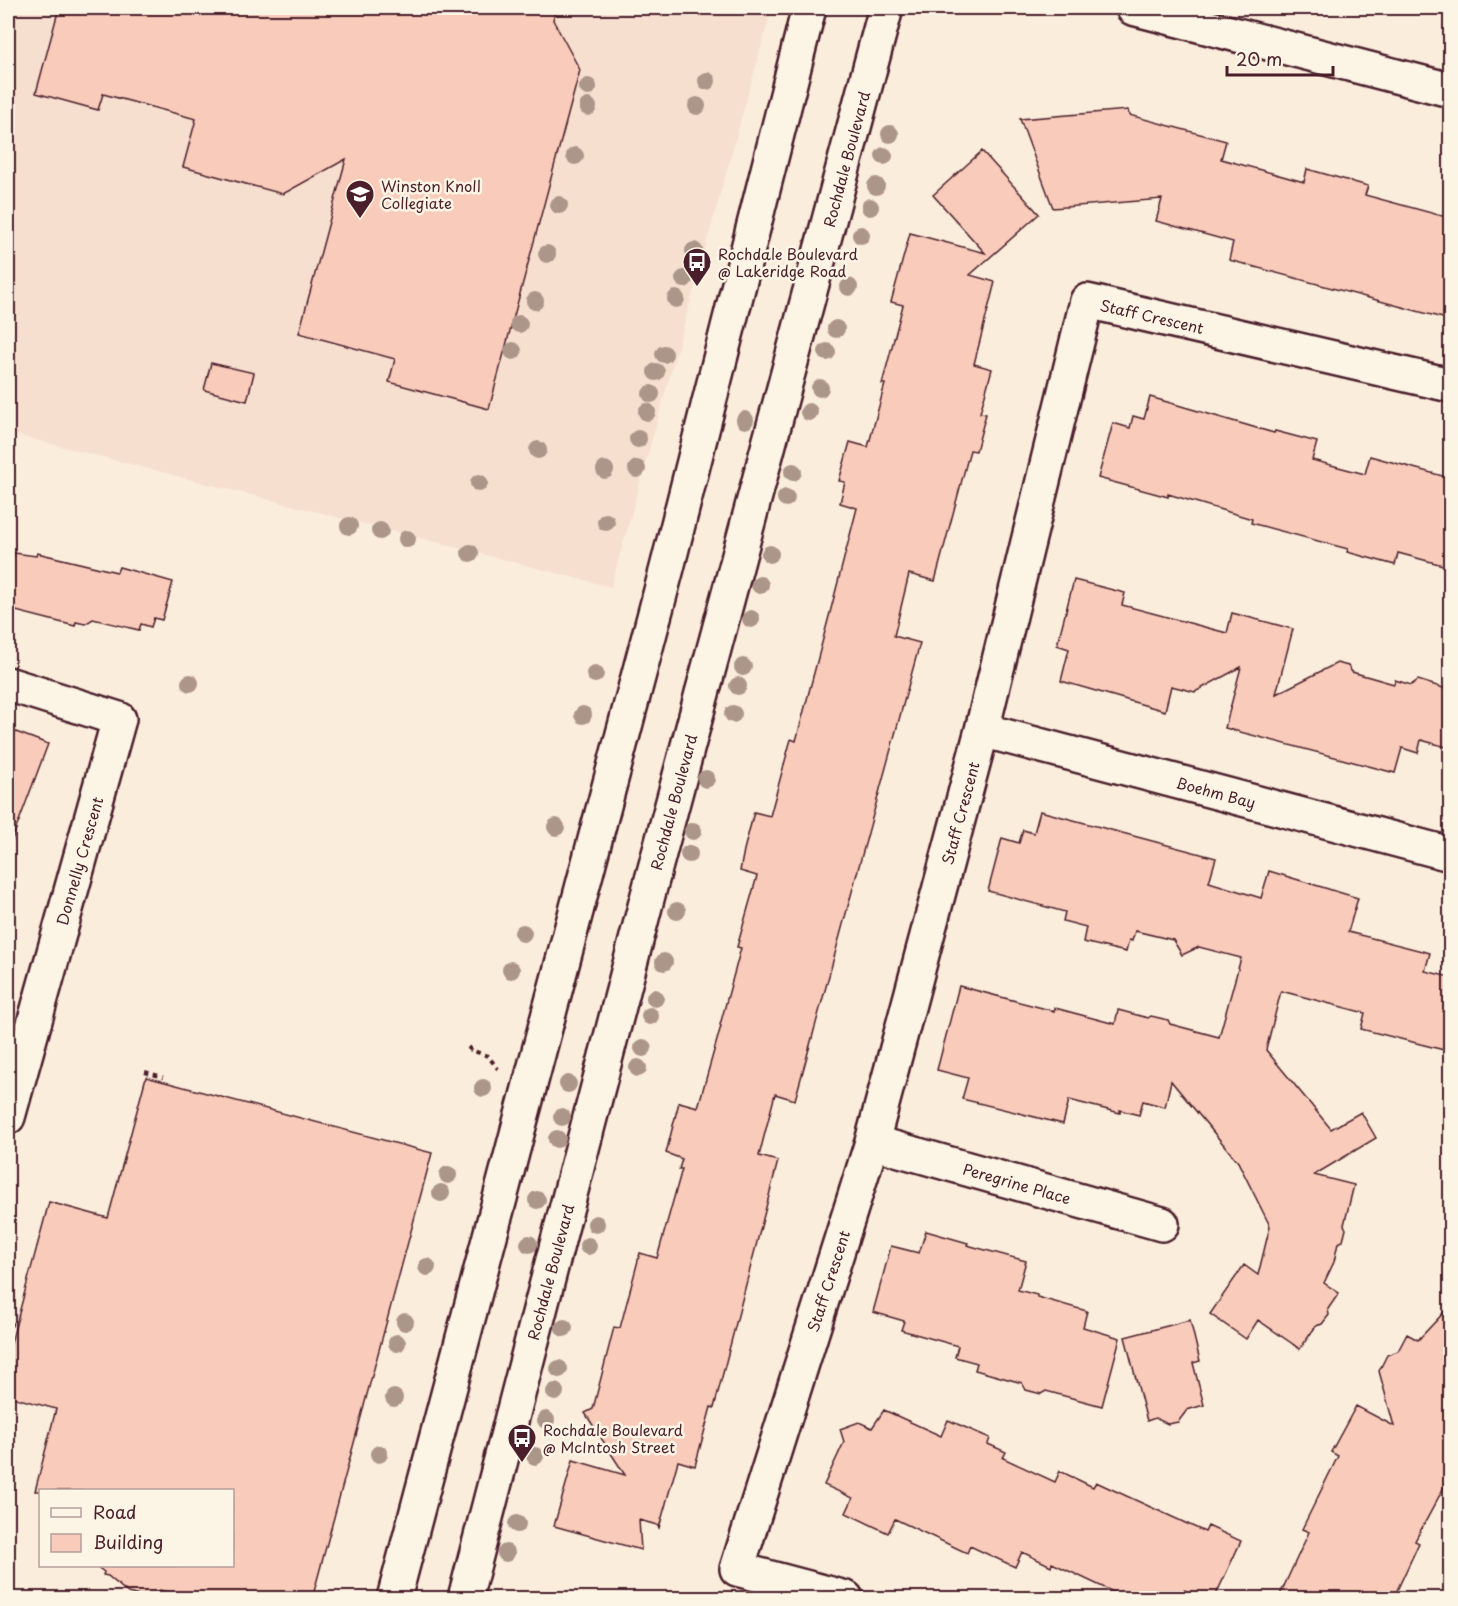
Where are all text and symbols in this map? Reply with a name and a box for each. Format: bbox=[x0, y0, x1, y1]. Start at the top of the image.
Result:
scale bar bbox=[1227, 39, 1334, 77]
text: 20 m bbox=[1236, 45, 1282, 72]
street label: Rochdale Boulevard bbox=[817, 88, 875, 230]
place label: Winston Knoll Collegiate bbox=[381, 174, 481, 214]
school or university icon: Winston Knoll Collegiate bbox=[344, 178, 376, 220]
place label: Rochdale Boulevard @ Lakeridge Road bbox=[718, 242, 858, 282]
bus stop icon: Rochdale Boulevard @ Lakeridge Road bbox=[681, 246, 713, 288]
street label: Staff Crescent bbox=[1098, 293, 1206, 339]
street label: Rochdale Boulevard bbox=[644, 731, 702, 873]
street label: Staff Crescent bbox=[935, 759, 985, 867]
street label: Boehm Bay bbox=[1174, 770, 1258, 814]
street label: Donnelly Crescent bbox=[50, 794, 108, 928]
street label: Peregrine Place bbox=[960, 1157, 1074, 1209]
street label: Rochdale Boulevard bbox=[521, 1201, 579, 1343]
street label: Staff Crescent bbox=[801, 1227, 855, 1335]
place label: Rochdale Boulevard @ McIntosh Street bbox=[543, 1418, 683, 1458]
bus stop icon: Rochdale Boulevard @ McIntosh Street bbox=[506, 1422, 538, 1464]
legend bbox=[39, 1489, 234, 1567]
text: Road bbox=[93, 1498, 137, 1525]
text: Building bbox=[93, 1528, 163, 1555]

